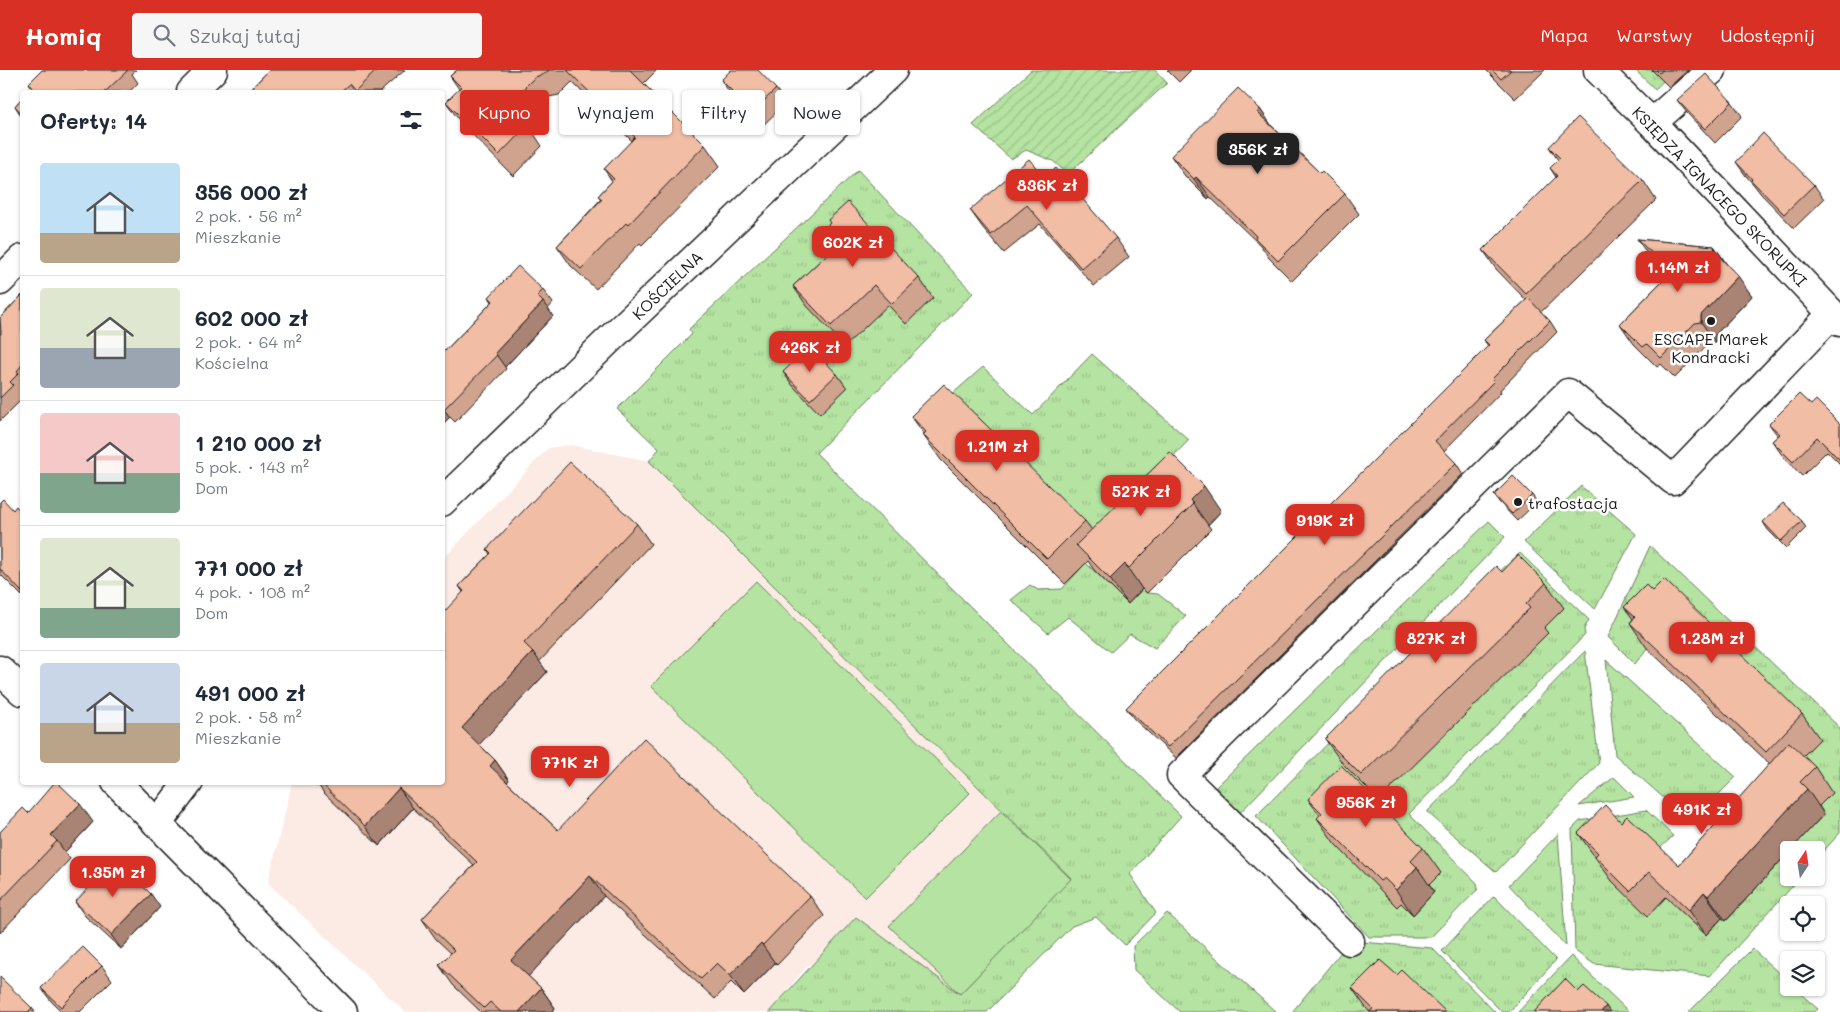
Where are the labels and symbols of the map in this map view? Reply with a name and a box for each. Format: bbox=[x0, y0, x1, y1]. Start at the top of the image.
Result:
street label: KSIĘDZA IGNACEGO SKORUPKI bbox=[1628, 101, 1812, 291]
pin: 356K zł bbox=[1212, 132, 1304, 175]
pin: 836K zł bbox=[1001, 168, 1093, 211]
pin: 602K zł bbox=[807, 226, 899, 268]
street label: KOŚCIELNA bbox=[627, 246, 707, 324]
pin: 1.14M zł bbox=[1626, 250, 1730, 293]
marker: ESCAPE Marek Kondracki bbox=[1705, 315, 1717, 327]
place label: ESCAPE Marek Kondracki bbox=[1654, 328, 1768, 367]
pin: 426K zł bbox=[764, 330, 856, 373]
pin: 1.21M zł bbox=[945, 430, 1049, 472]
pin: 527K zł bbox=[1095, 474, 1187, 517]
place label: trafostacja bbox=[1528, 492, 1618, 513]
marker: trafostacja bbox=[1512, 496, 1524, 508]
pin: 919K zł bbox=[1279, 504, 1371, 546]
pin: 827K zł bbox=[1390, 622, 1482, 664]
pin: 1.28M zł bbox=[1660, 622, 1764, 664]
pin: 771K zł bbox=[524, 746, 616, 788]
pin: 956K zł bbox=[1320, 786, 1412, 828]
pin: 491K zł bbox=[1656, 792, 1748, 835]
north arrow bbox=[1780, 841, 1825, 886]
pin: 1.35M zł bbox=[61, 856, 165, 898]

